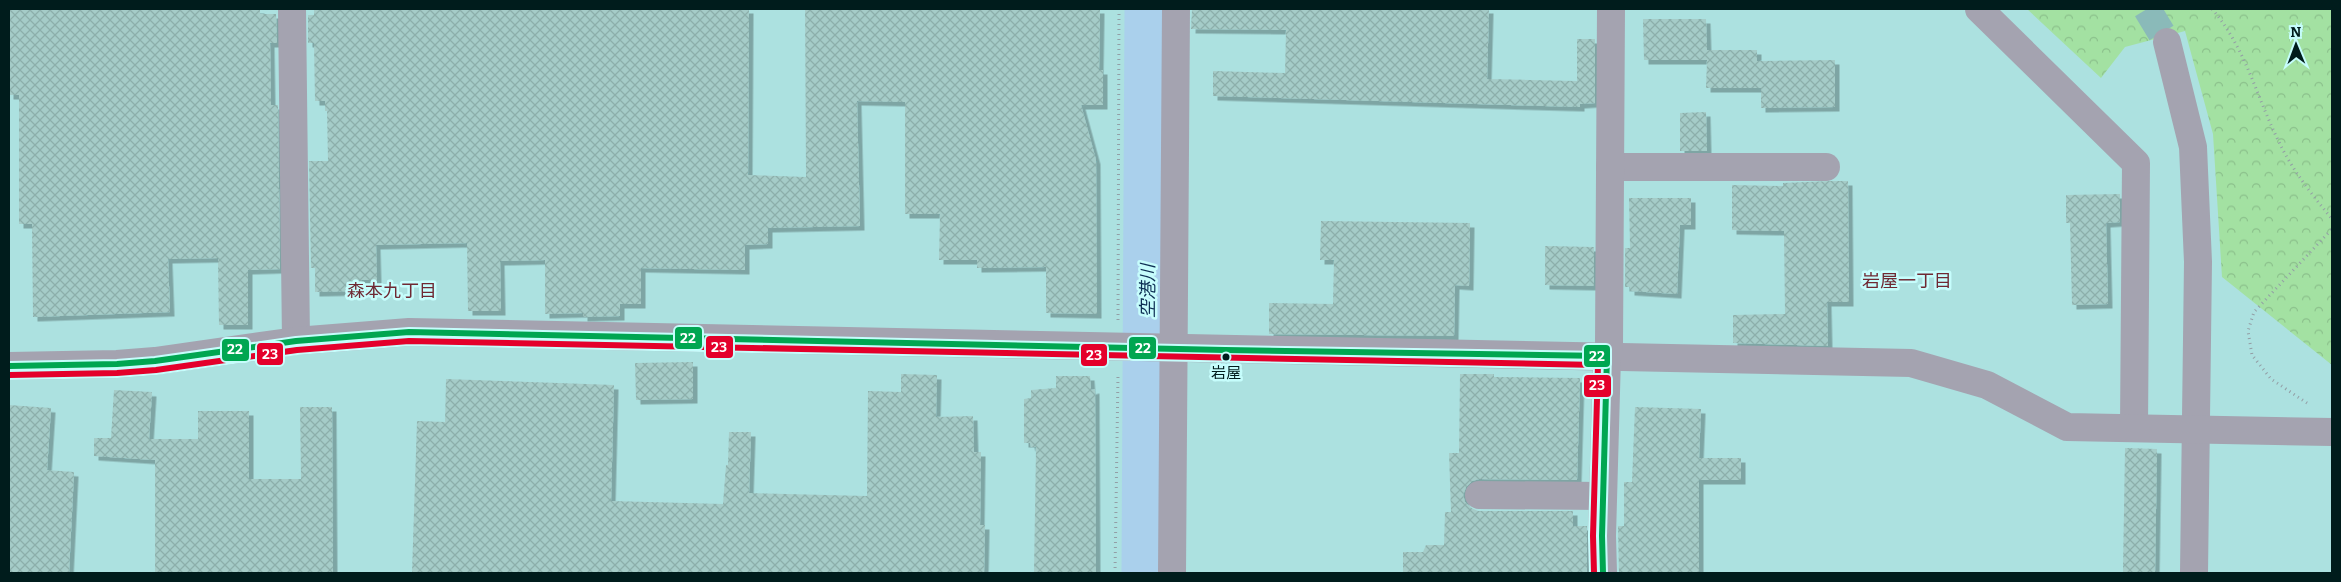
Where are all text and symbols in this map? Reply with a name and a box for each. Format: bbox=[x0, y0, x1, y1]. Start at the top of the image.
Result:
north arrow bbox=[2271, 20, 2321, 70]
text: N bbox=[2290, 24, 2302, 41]
water label: 空港川 bbox=[1137, 262, 1159, 318]
district label: 岩屋一丁目 bbox=[1862, 270, 1952, 292]
district label: 森本九丁目 bbox=[347, 280, 437, 302]
line badge: 22 bbox=[674, 326, 703, 350]
text: 22 bbox=[680, 330, 696, 347]
line badge: 23 bbox=[705, 335, 734, 359]
line badge: 22 bbox=[1128, 336, 1157, 360]
line badge: 22 bbox=[221, 338, 250, 362]
text: 23 bbox=[711, 339, 727, 356]
text: 22 bbox=[1135, 340, 1151, 357]
text: 22 bbox=[227, 341, 243, 358]
line badge: 23 bbox=[256, 342, 284, 366]
line badge: 23 bbox=[1080, 343, 1108, 367]
line badge: 22 bbox=[1583, 344, 1611, 368]
text: 23 bbox=[262, 346, 278, 363]
text: 23 bbox=[1086, 347, 1102, 364]
text: 22 bbox=[1589, 348, 1605, 365]
marker: 岩屋 bbox=[1221, 352, 1231, 362]
place label: 岩屋 bbox=[1211, 364, 1241, 382]
line badge: 23 bbox=[1583, 374, 1612, 398]
text: 23 bbox=[1589, 377, 1605, 394]

